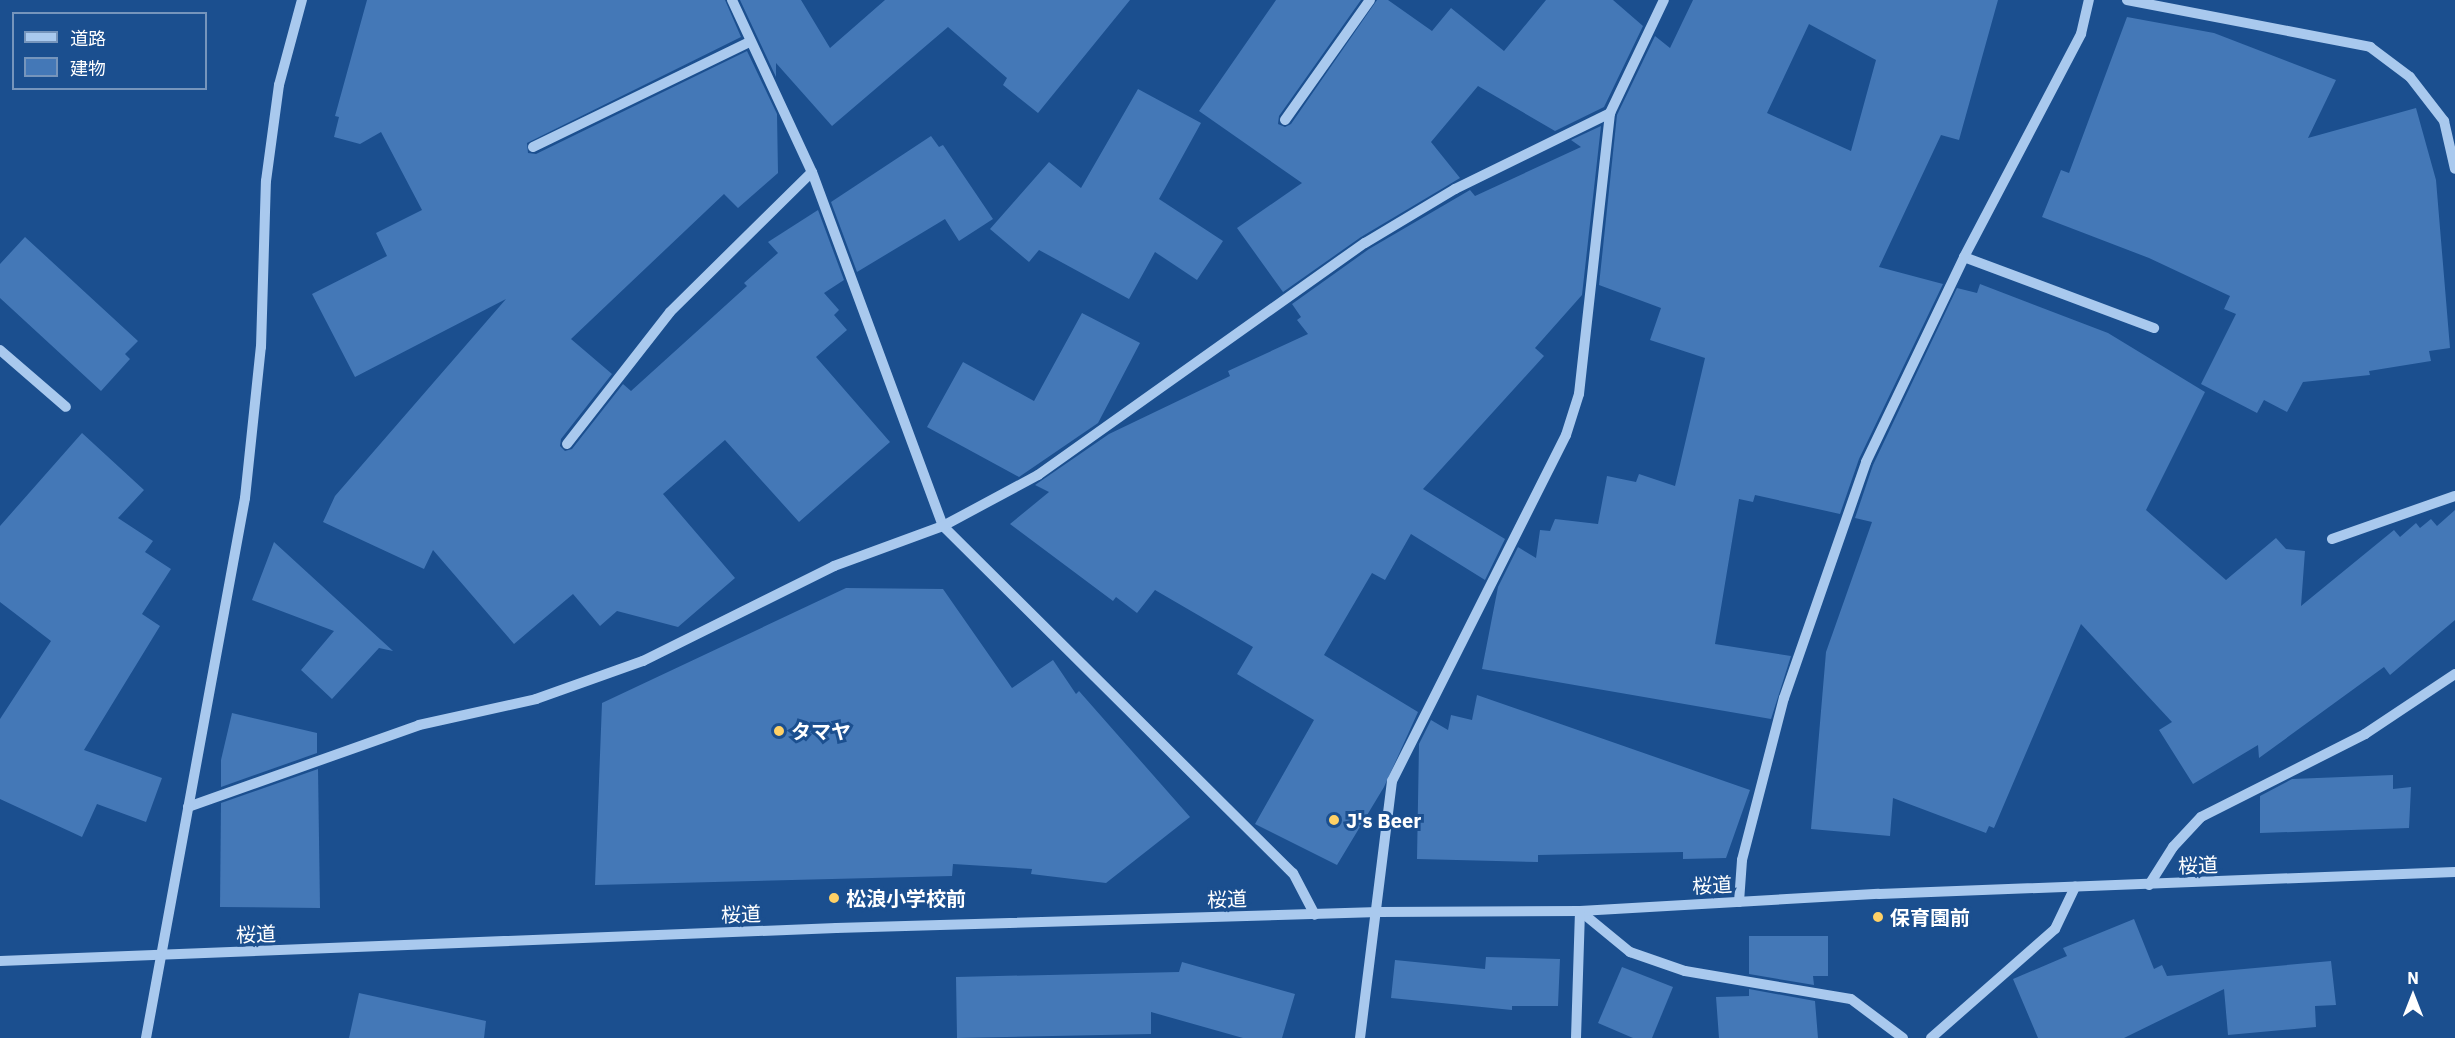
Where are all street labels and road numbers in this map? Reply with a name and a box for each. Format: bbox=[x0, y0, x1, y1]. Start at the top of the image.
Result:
street label: 桜道 bbox=[2178, 852, 2218, 878]
street label: 桜道 bbox=[1691, 872, 1733, 898]
street label: 桜道 bbox=[1207, 886, 1247, 912]
street label: 桜道 bbox=[721, 901, 761, 927]
street label: 桜道 bbox=[236, 921, 276, 947]

